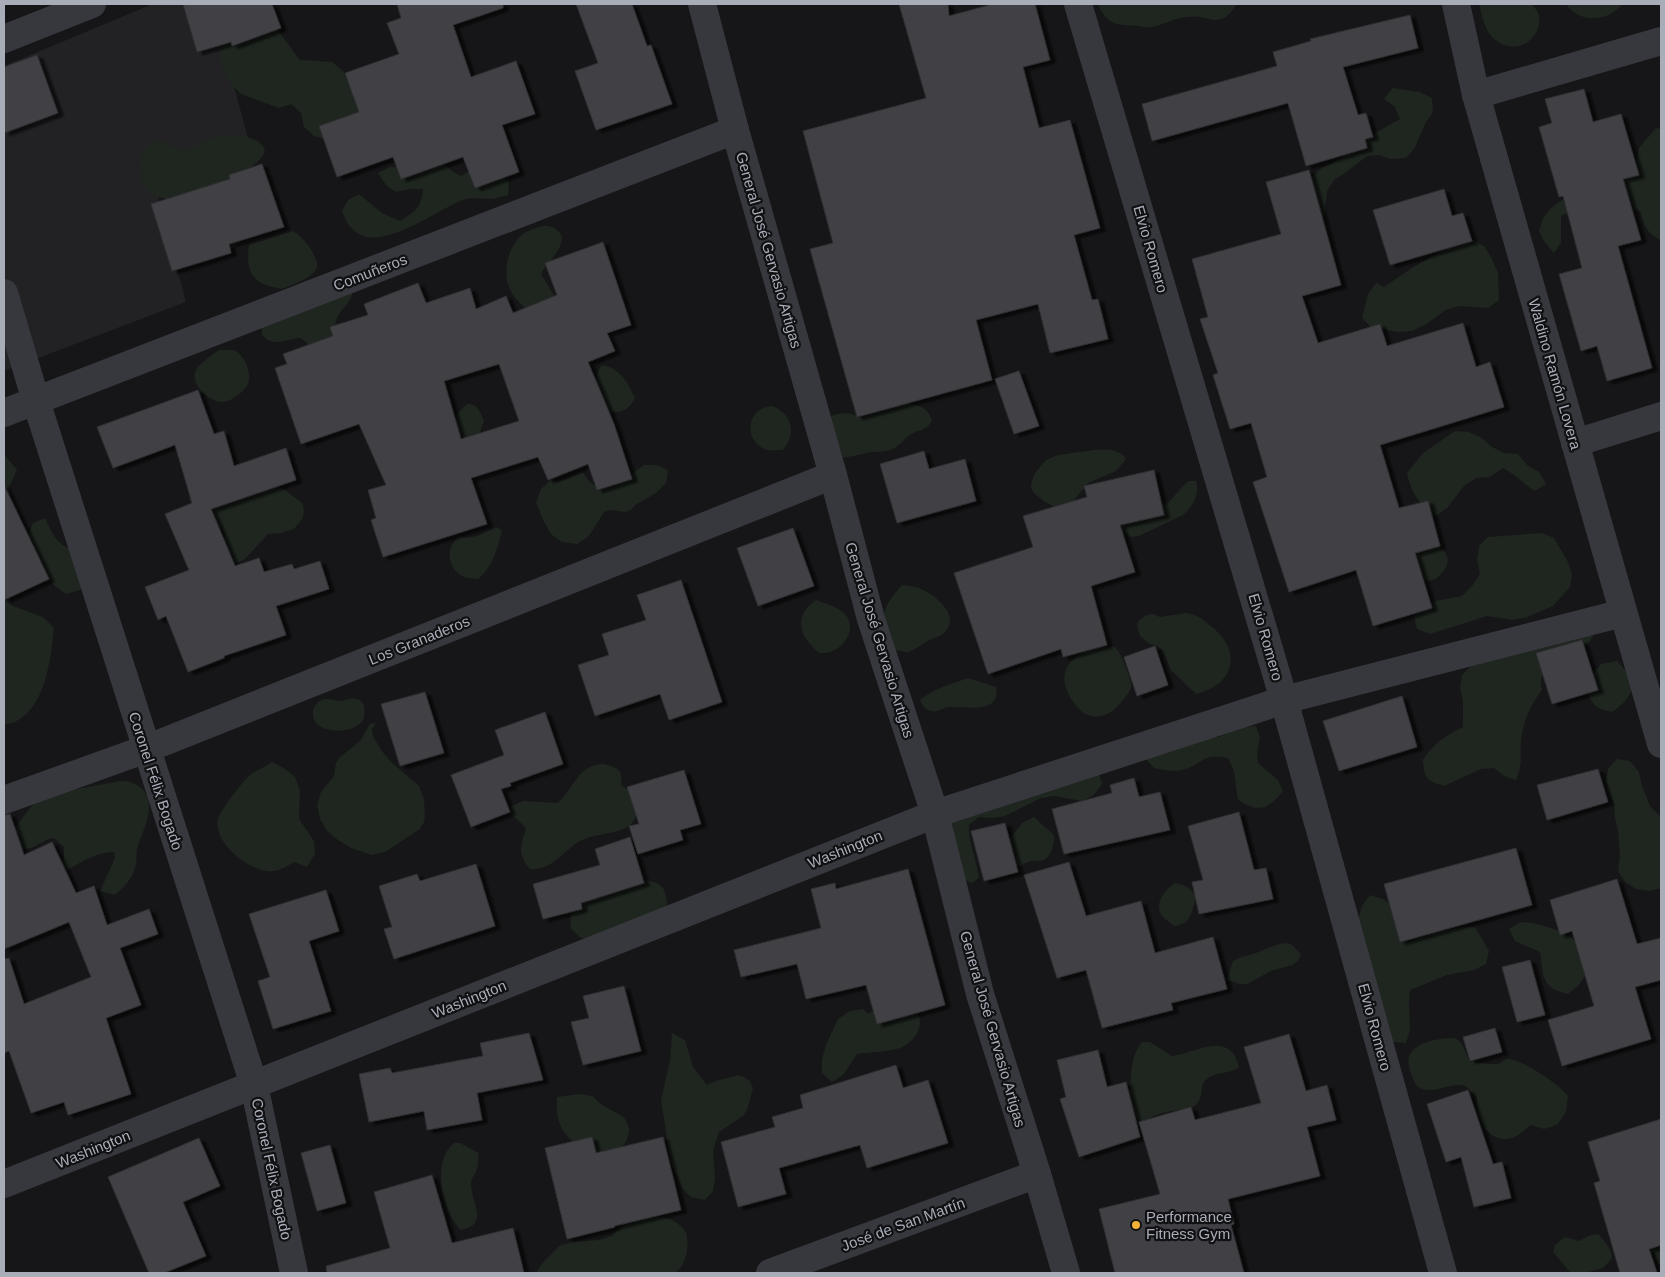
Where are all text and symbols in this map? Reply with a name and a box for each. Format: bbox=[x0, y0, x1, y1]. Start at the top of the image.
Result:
street label: General José Gervasio Artigas bbox=[733, 150, 805, 350]
street label: Elvio Romero bbox=[1130, 203, 1172, 295]
street label: Comuñeros bbox=[331, 250, 409, 294]
street label: Waldino Ramón Lovera bbox=[1525, 297, 1585, 452]
street label: General José Gervasio Artigas bbox=[842, 540, 918, 740]
street label: Elvio Romero bbox=[1245, 591, 1287, 683]
street label: Los Granaderos bbox=[366, 612, 472, 668]
street label: Coronel Félix Bogado bbox=[126, 710, 186, 852]
street label: Washington bbox=[805, 826, 885, 872]
street label: General José Gervasio Artigas bbox=[957, 929, 1029, 1129]
street label: Washington bbox=[429, 976, 509, 1022]
street label: Elvio Romero bbox=[1355, 981, 1395, 1073]
street label: Coronel Félix Bogado bbox=[249, 1097, 295, 1241]
street label: Washington bbox=[53, 1126, 133, 1172]
street label: José de San Martín bbox=[839, 1194, 967, 1254]
place label: Performance Fitness Gym bbox=[1146, 1208, 1232, 1242]
marker: Performance Fitness Gym bbox=[1130, 1219, 1142, 1231]

